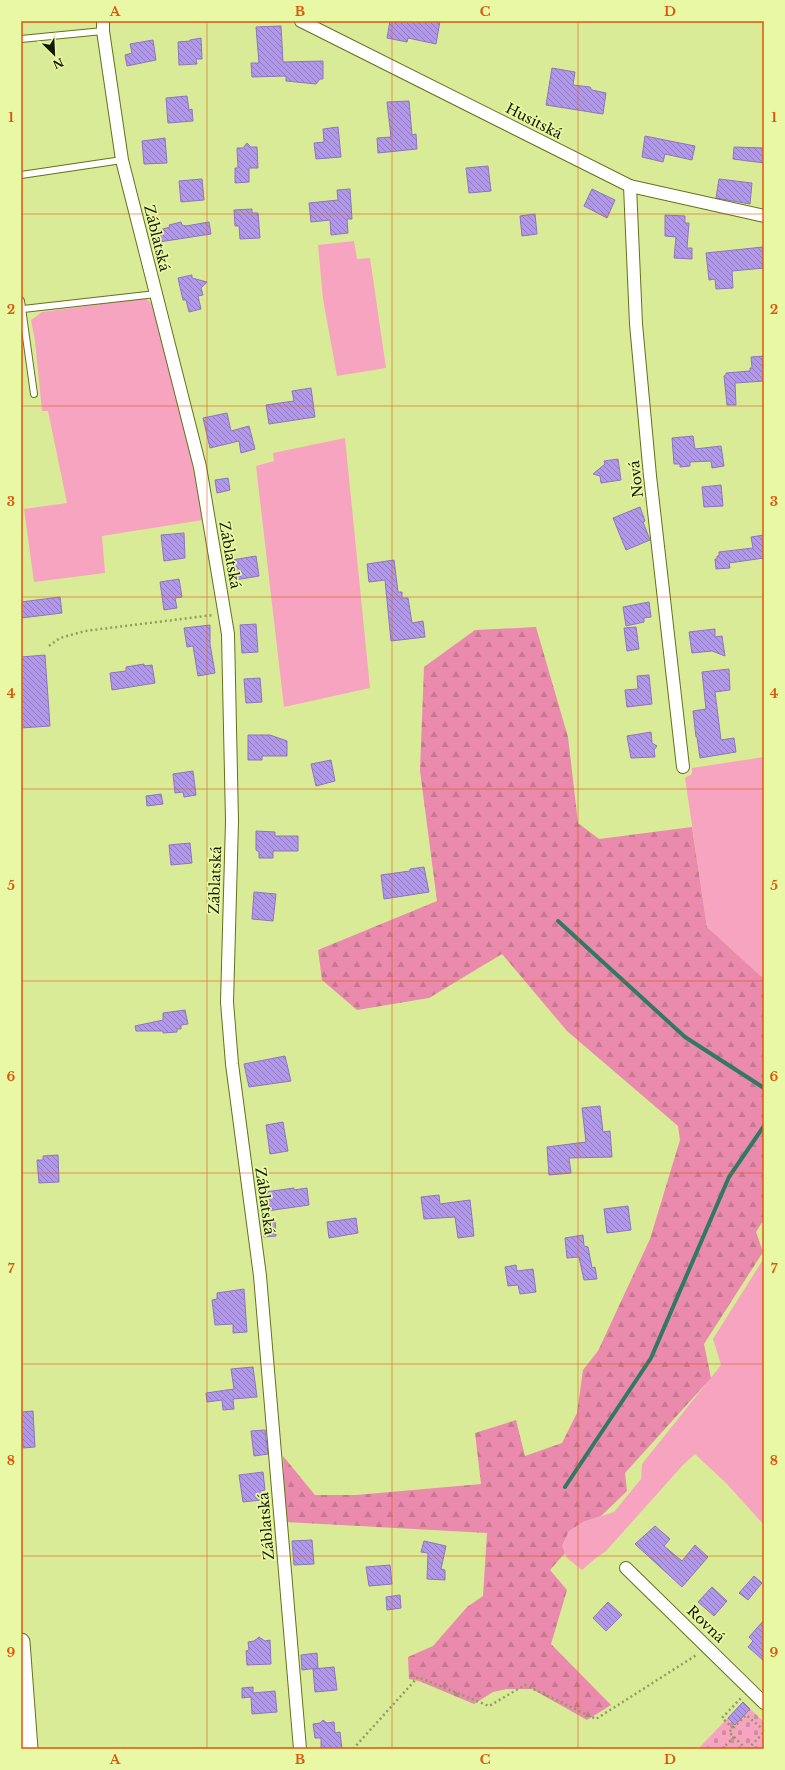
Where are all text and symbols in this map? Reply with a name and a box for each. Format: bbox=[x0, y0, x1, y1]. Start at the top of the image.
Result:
text: A bbox=[109, 3, 121, 20]
text: B bbox=[295, 3, 305, 20]
text: C bbox=[480, 3, 491, 20]
text: D bbox=[664, 3, 676, 20]
north arrow bbox=[34, 34, 74, 74]
text: N bbox=[50, 55, 66, 72]
street label: Husitská bbox=[503, 99, 566, 143]
text: 1 bbox=[8, 109, 14, 126]
text: 1 bbox=[771, 109, 777, 126]
street label: Záblatská bbox=[140, 203, 174, 273]
text: 2 bbox=[7, 301, 15, 318]
text: 2 bbox=[770, 301, 778, 318]
street label: Nová bbox=[625, 459, 647, 498]
text: 3 bbox=[7, 493, 15, 510]
text: 3 bbox=[770, 493, 778, 510]
street label: Záblatská bbox=[215, 520, 245, 590]
text: 4 bbox=[7, 685, 16, 702]
text: 4 bbox=[770, 685, 779, 702]
street label: Záblatská bbox=[205, 845, 225, 914]
text: 5 bbox=[7, 877, 15, 894]
text: 5 bbox=[770, 877, 778, 894]
text: 6 bbox=[7, 1068, 16, 1085]
text: 6 bbox=[770, 1068, 779, 1085]
street label: Záblatská bbox=[251, 1166, 279, 1236]
text: 7 bbox=[8, 1260, 15, 1277]
text: 7 bbox=[771, 1260, 778, 1277]
text: 8 bbox=[7, 1452, 15, 1469]
text: 8 bbox=[770, 1452, 778, 1469]
street label: Záblatská bbox=[254, 1491, 278, 1561]
street label: Rovná bbox=[683, 1602, 729, 1647]
text: 9 bbox=[7, 1644, 16, 1661]
text: 9 bbox=[770, 1644, 779, 1661]
text: A bbox=[109, 1751, 121, 1768]
text: B bbox=[295, 1751, 305, 1768]
text: C bbox=[480, 1751, 491, 1768]
text: D bbox=[664, 1751, 676, 1768]

